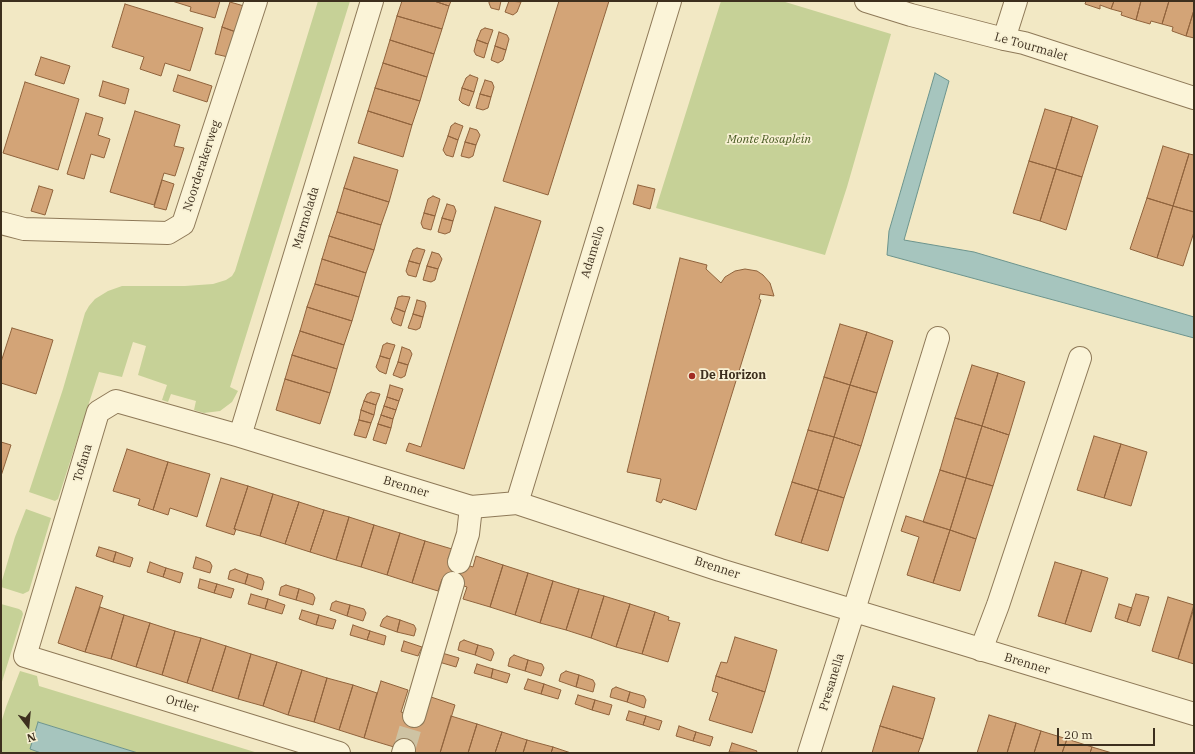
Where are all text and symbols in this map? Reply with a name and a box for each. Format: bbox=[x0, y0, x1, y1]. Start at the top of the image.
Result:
street label: Le Tourmalet bbox=[993, 30, 1069, 64]
street label: Noorderakerweg bbox=[180, 119, 224, 213]
park label: Monte Rosaplein bbox=[727, 133, 811, 147]
street label: Marmolada bbox=[290, 185, 322, 251]
street label: Adamello bbox=[578, 224, 608, 280]
place label: De Horizon bbox=[700, 369, 766, 383]
marker: De Horizon bbox=[687, 371, 697, 381]
street label: Tofana bbox=[70, 442, 96, 484]
street label: Brenner bbox=[381, 473, 431, 501]
street label: Brenner bbox=[692, 554, 742, 582]
street label: Brenner bbox=[1002, 650, 1052, 678]
street label: Presanella bbox=[816, 651, 848, 713]
street label: Ortler bbox=[164, 692, 200, 716]
north arrow bbox=[8, 706, 48, 746]
scale bar bbox=[1059, 720, 1157, 746]
text: 20 m bbox=[1064, 727, 1093, 742]
text: N bbox=[25, 730, 37, 745]

